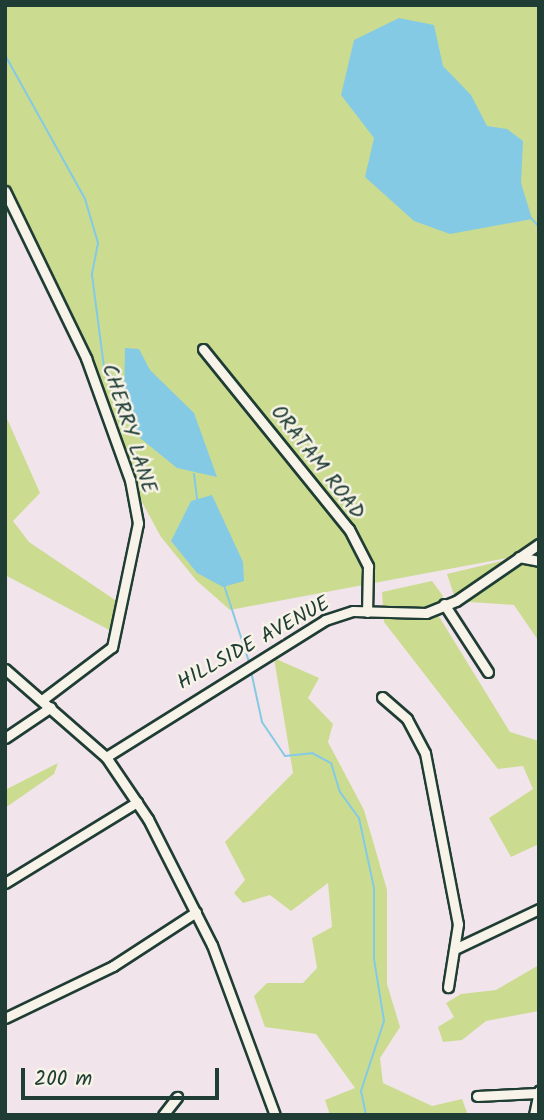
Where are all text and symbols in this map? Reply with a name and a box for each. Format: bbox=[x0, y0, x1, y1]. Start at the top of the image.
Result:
street label: CHERRY LANE bbox=[95, 361, 161, 497]
street label: ORATAM ROAD bbox=[264, 401, 370, 525]
street label: HILLSIDE AVENUE bbox=[173, 592, 335, 696]
scale bar bbox=[24, 1054, 222, 1098]
text: 200 m bbox=[34, 1063, 92, 1096]

